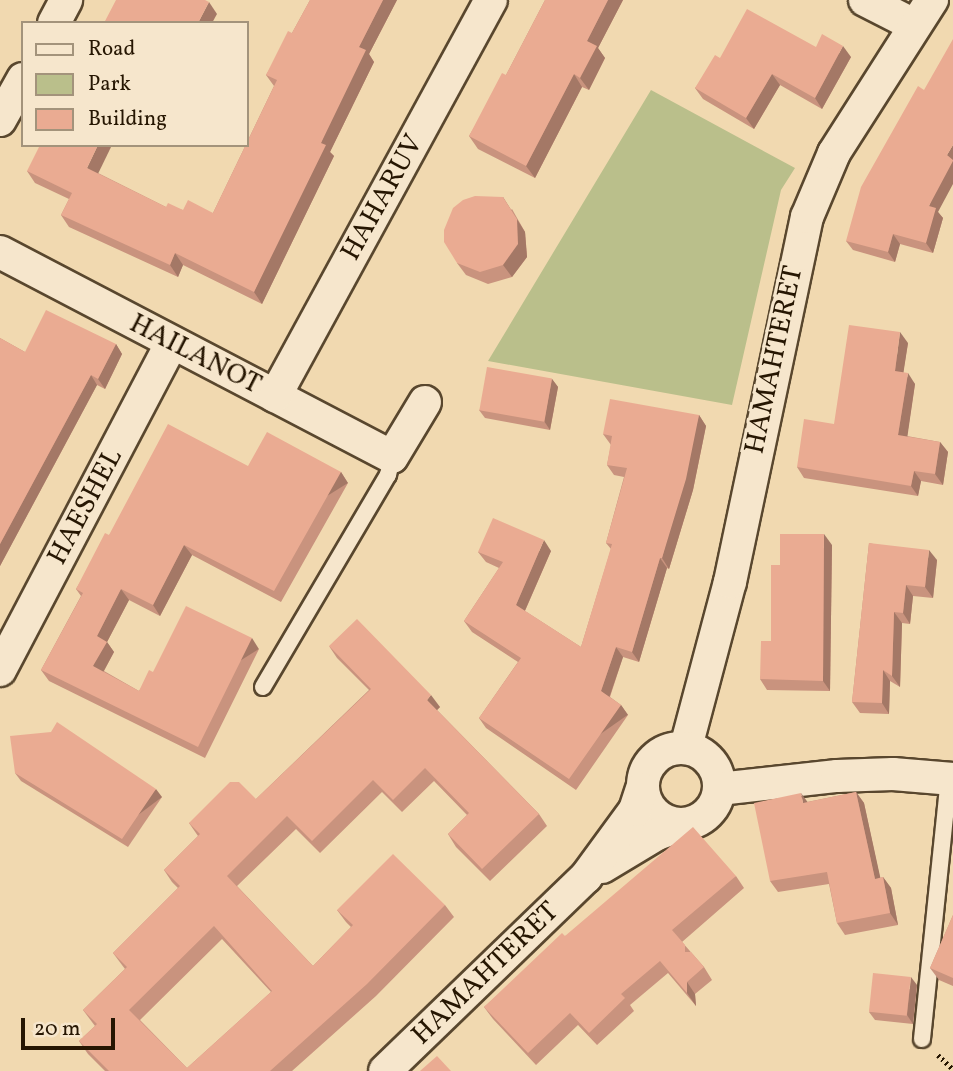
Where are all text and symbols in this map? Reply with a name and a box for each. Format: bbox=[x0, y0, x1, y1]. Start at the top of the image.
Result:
legend bbox=[21, 21, 248, 147]
text: Road bbox=[88, 35, 135, 64]
text: Park bbox=[88, 70, 131, 99]
text: Building bbox=[88, 105, 167, 134]
street label: HAHARUV bbox=[335, 129, 431, 267]
street label: HAMAHTERET bbox=[739, 263, 811, 457]
street label: HAILANOT bbox=[123, 307, 267, 403]
street label: HAESHEL bbox=[41, 443, 131, 571]
street label: HAMAHTERET bbox=[406, 896, 566, 1052]
scale bar bbox=[24, 1004, 119, 1048]
text: 20 m bbox=[34, 1015, 80, 1044]

